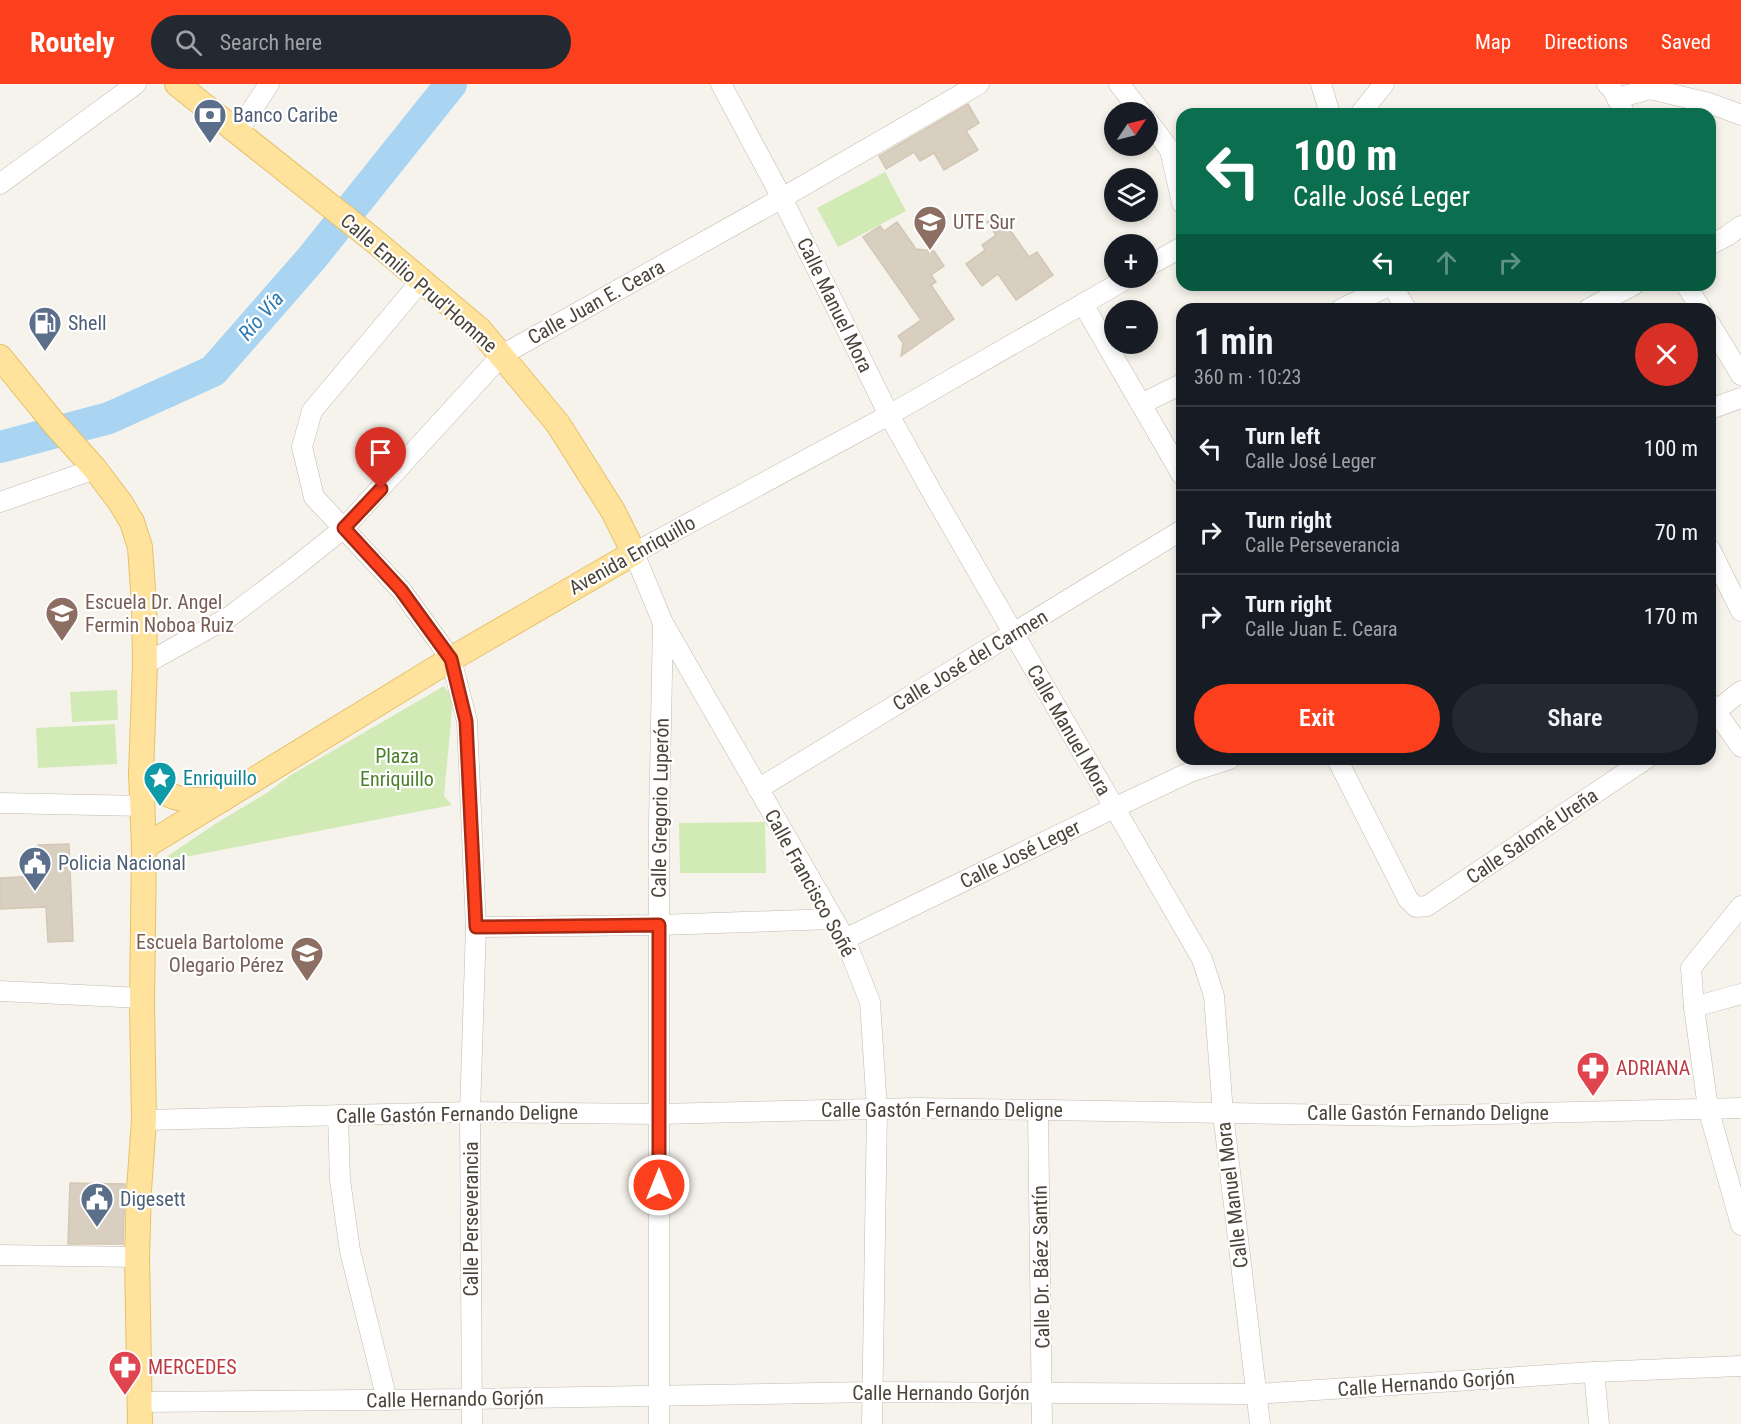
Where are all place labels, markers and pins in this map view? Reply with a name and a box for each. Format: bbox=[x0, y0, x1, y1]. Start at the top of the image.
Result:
bank icon: Banco Caribe bbox=[192, 97, 228, 144]
place label: Banco Caribe bbox=[233, 103, 338, 127]
school or university icon: UTE Sur bbox=[912, 204, 948, 251]
place label: UTE Sur bbox=[953, 210, 1015, 234]
fuel station icon: Shell bbox=[27, 305, 63, 352]
place label: Shell bbox=[68, 311, 107, 335]
pin bbox=[355, 427, 406, 489]
place label: Escuela Dr. Angel Fermin Noboa Ruiz bbox=[85, 590, 234, 637]
school or university icon: Escuela Dr. Angel Fermin Noboa Ruiz bbox=[44, 595, 80, 642]
place icon: Enriquillo bbox=[142, 760, 178, 807]
place label: Enriquillo bbox=[183, 766, 257, 790]
public building icon: Policia Nacional bbox=[17, 845, 53, 892]
place label: Policia Nacional bbox=[58, 851, 186, 875]
place label: Escuela Bartolome Olegario Pérez bbox=[136, 930, 284, 977]
school or university icon: Escuela Bartolome Olegario Pérez bbox=[289, 935, 325, 982]
pharmacy icon: ADRIANA bbox=[1575, 1050, 1611, 1097]
place label: ADRIANA bbox=[1616, 1056, 1691, 1080]
public building icon: Digesett bbox=[79, 1181, 115, 1228]
place label: Digesett bbox=[120, 1187, 186, 1211]
pharmacy icon: MERCEDES bbox=[107, 1349, 143, 1396]
place label: MERCEDES bbox=[148, 1355, 237, 1379]

